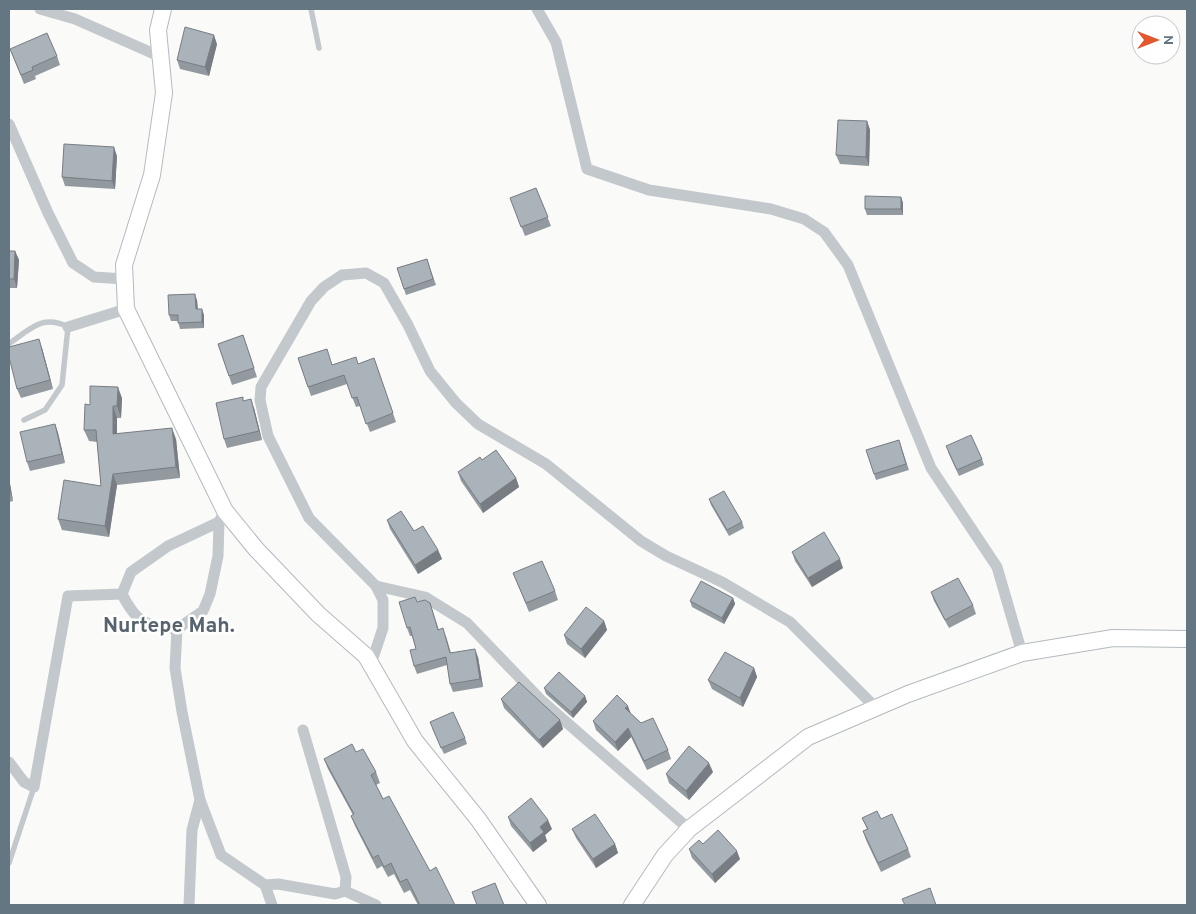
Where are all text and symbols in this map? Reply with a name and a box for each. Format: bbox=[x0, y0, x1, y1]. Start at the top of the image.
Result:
north arrow bbox=[1131, 15, 1181, 65]
text: N bbox=[1159, 35, 1176, 45]
district label: Nurtepe Mah. bbox=[103, 613, 235, 640]

